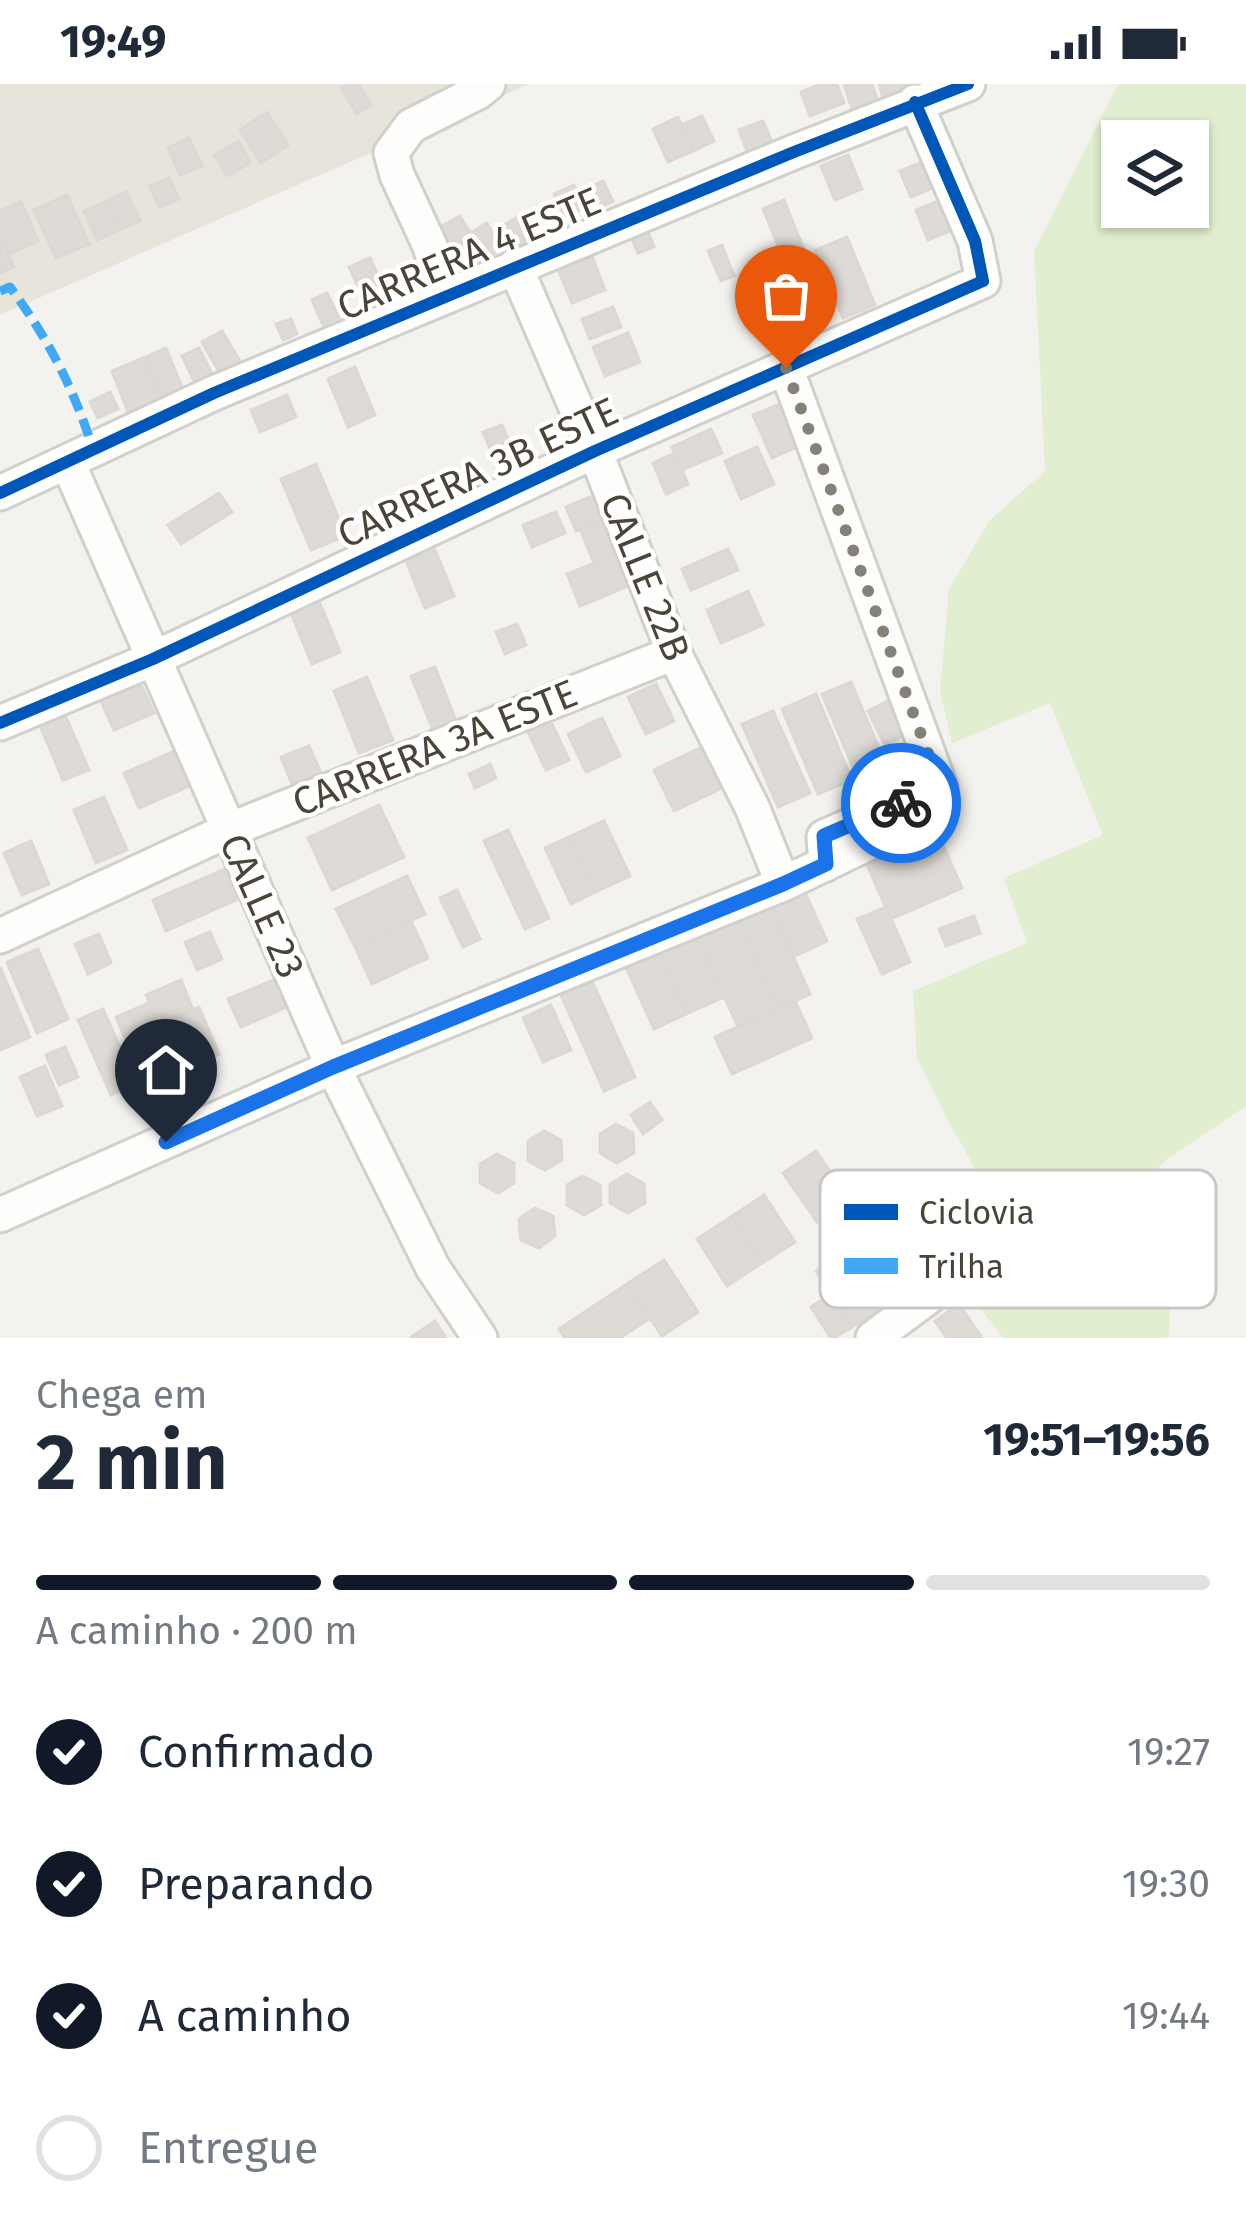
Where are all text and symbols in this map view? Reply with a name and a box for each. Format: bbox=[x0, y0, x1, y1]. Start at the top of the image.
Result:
text: 19:49 bbox=[60, 15, 166, 69]
map controls bbox=[1101, 120, 1209, 228]
button: layers bbox=[1101, 120, 1209, 228]
street label: CARRERA 4 ESTE bbox=[330, 178, 608, 330]
pin bbox=[735, 245, 837, 368]
icon: bag bbox=[753, 263, 819, 329]
street label: CARRERA 3B ESTE bbox=[331, 388, 625, 558]
street label: CALLE 22B bbox=[591, 487, 699, 667]
street label: CARRERA 3A ESTE bbox=[286, 670, 584, 826]
courier bbox=[841, 743, 961, 863]
icon: bike bbox=[868, 770, 934, 836]
street label: CALLE 23 bbox=[210, 827, 314, 985]
pin bbox=[115, 1019, 217, 1142]
icon: home bbox=[133, 1037, 199, 1103]
legend bbox=[820, 1170, 1216, 1308]
text: Ciclovia bbox=[919, 1193, 1035, 1233]
text: Trilha bbox=[919, 1247, 1004, 1287]
text: Chega em bbox=[36, 1372, 207, 1418]
text: 19:51–19:56 bbox=[983, 1413, 1210, 1467]
text: 2 min bbox=[36, 1416, 228, 1510]
text: A caminho · 200 m bbox=[36, 1608, 358, 1654]
icon: check bbox=[36, 1719, 102, 1785]
text: Confirmado bbox=[138, 1725, 374, 1779]
text: 19:27 bbox=[1127, 1729, 1210, 1775]
icon: check bbox=[36, 1851, 102, 1917]
text: Preparando bbox=[138, 1857, 374, 1911]
text: 19:30 bbox=[1122, 1861, 1210, 1907]
icon: check bbox=[36, 1983, 102, 2049]
text: A caminho bbox=[138, 1989, 352, 2043]
text: 19:44 bbox=[1122, 1993, 1210, 2039]
text: Entregue bbox=[138, 2121, 318, 2175]

